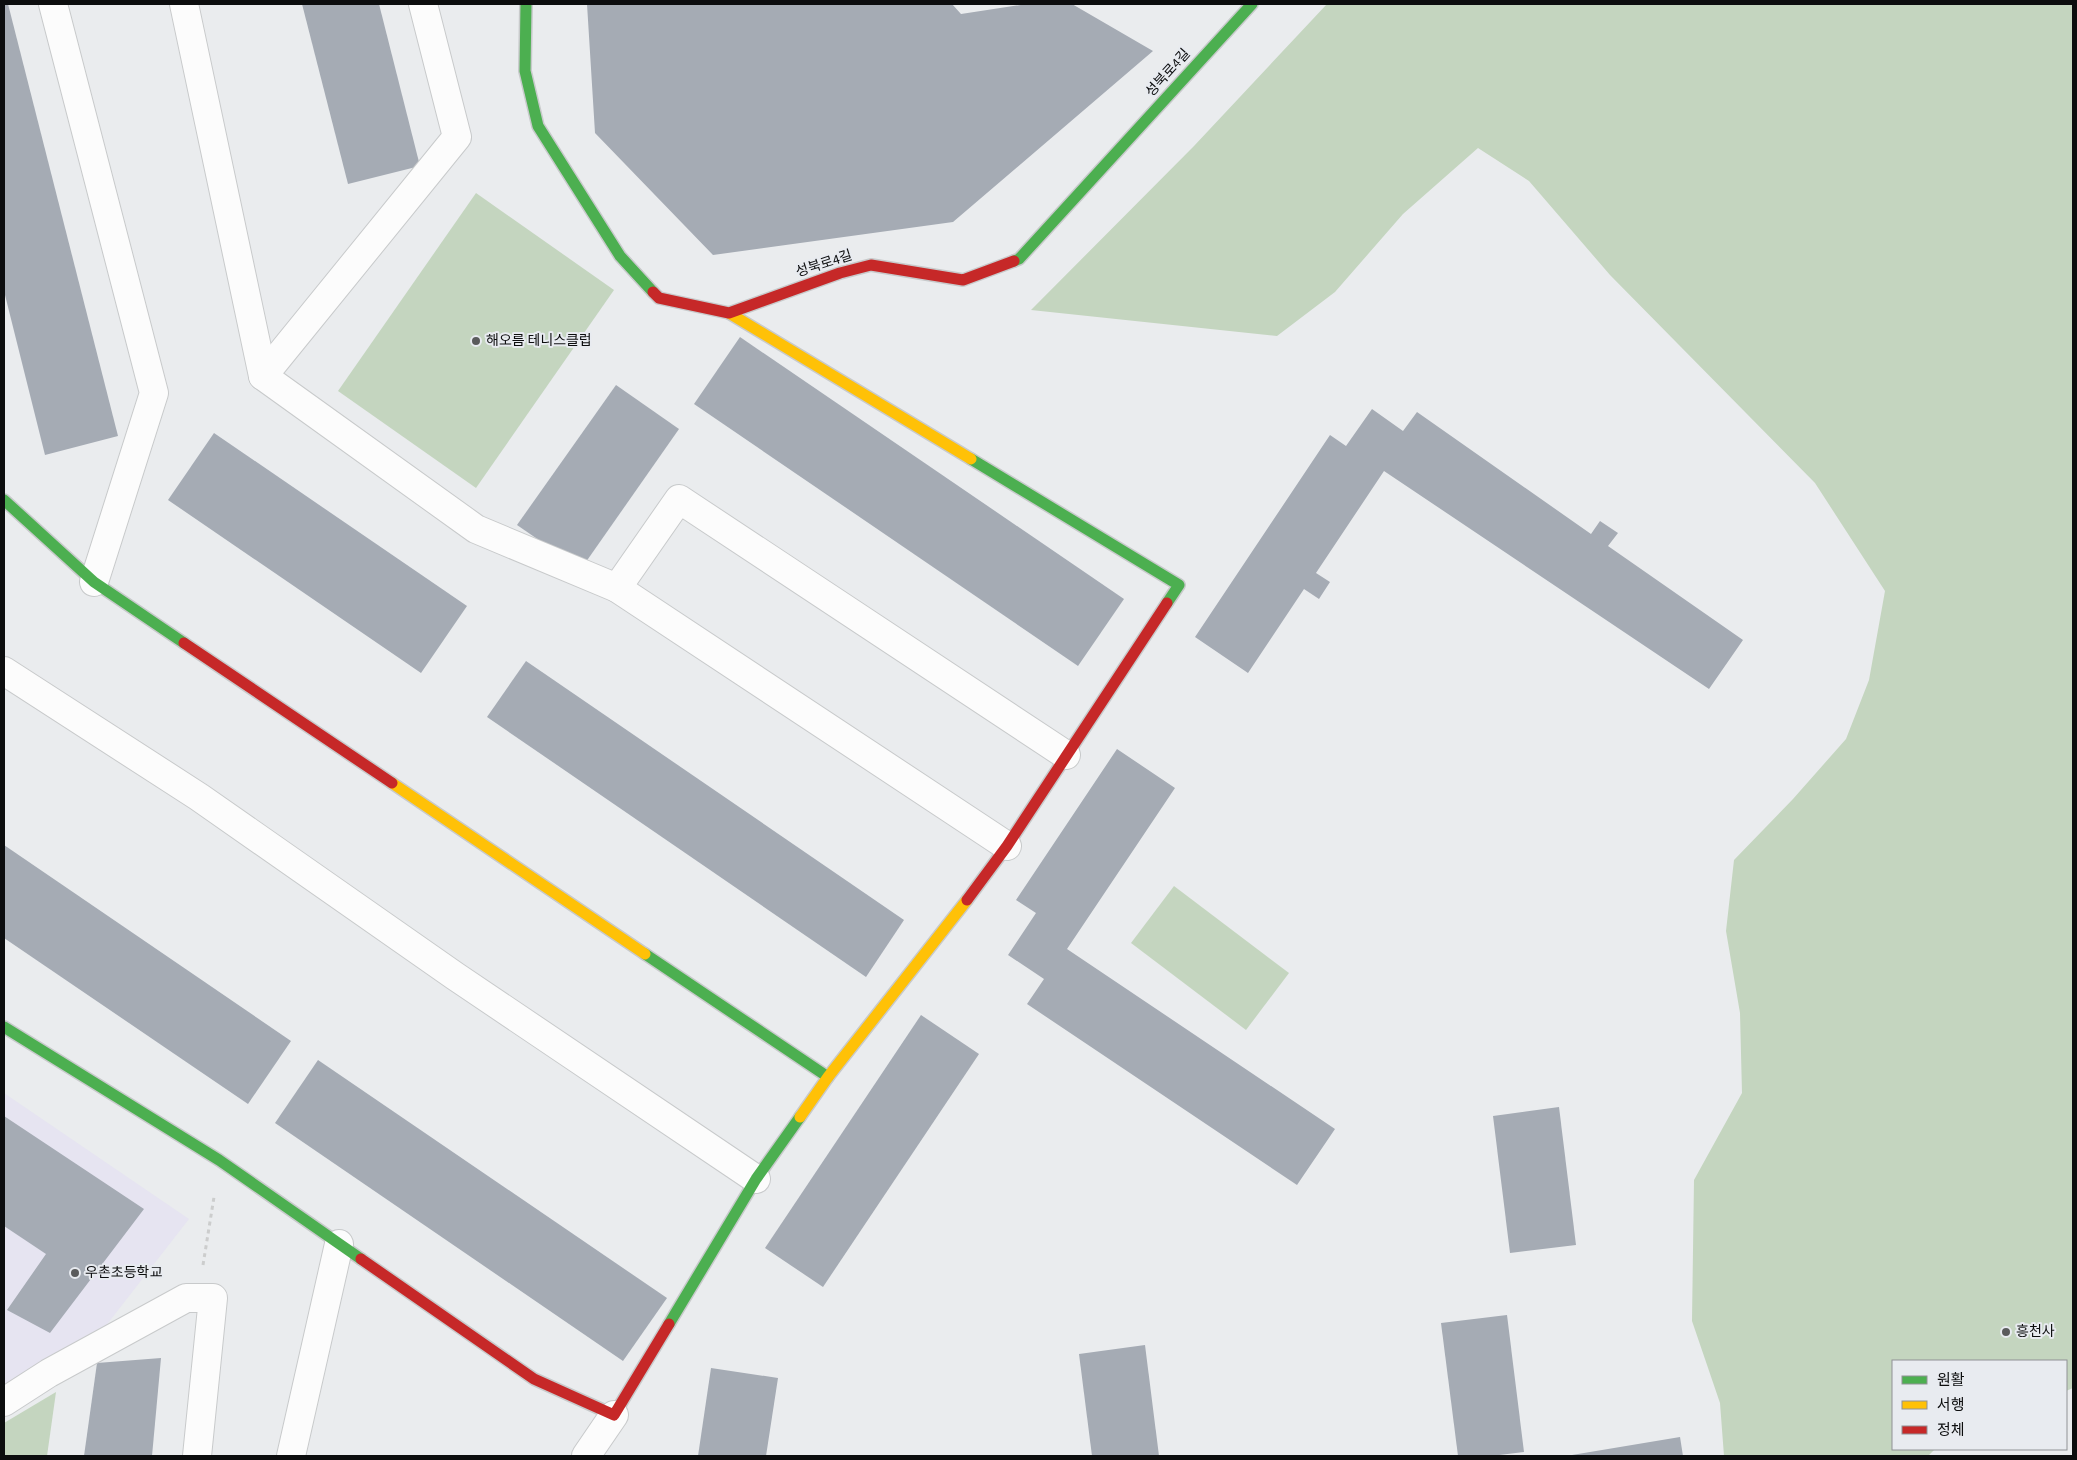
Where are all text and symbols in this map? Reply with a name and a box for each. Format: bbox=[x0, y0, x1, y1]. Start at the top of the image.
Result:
street label: 성북로4길 bbox=[1141, 45, 1195, 101]
street label: 성북로4길 bbox=[793, 245, 855, 283]
place label: 해오름 테니스클럽 bbox=[486, 331, 592, 351]
marker: 해오름 테니스클럽 bbox=[470, 335, 482, 347]
place label: 우촌초등학교 bbox=[85, 1263, 162, 1283]
marker: 우촌초등학교 bbox=[69, 1267, 81, 1279]
place label: 흥천사 bbox=[2016, 1322, 2055, 1342]
marker: 흥천사 bbox=[2000, 1326, 2012, 1338]
legend bbox=[1892, 1360, 2067, 1450]
text: 원활 bbox=[1937, 1370, 1965, 1391]
text: 서행 bbox=[1937, 1395, 1965, 1416]
text: 정체 bbox=[1937, 1420, 1965, 1441]

